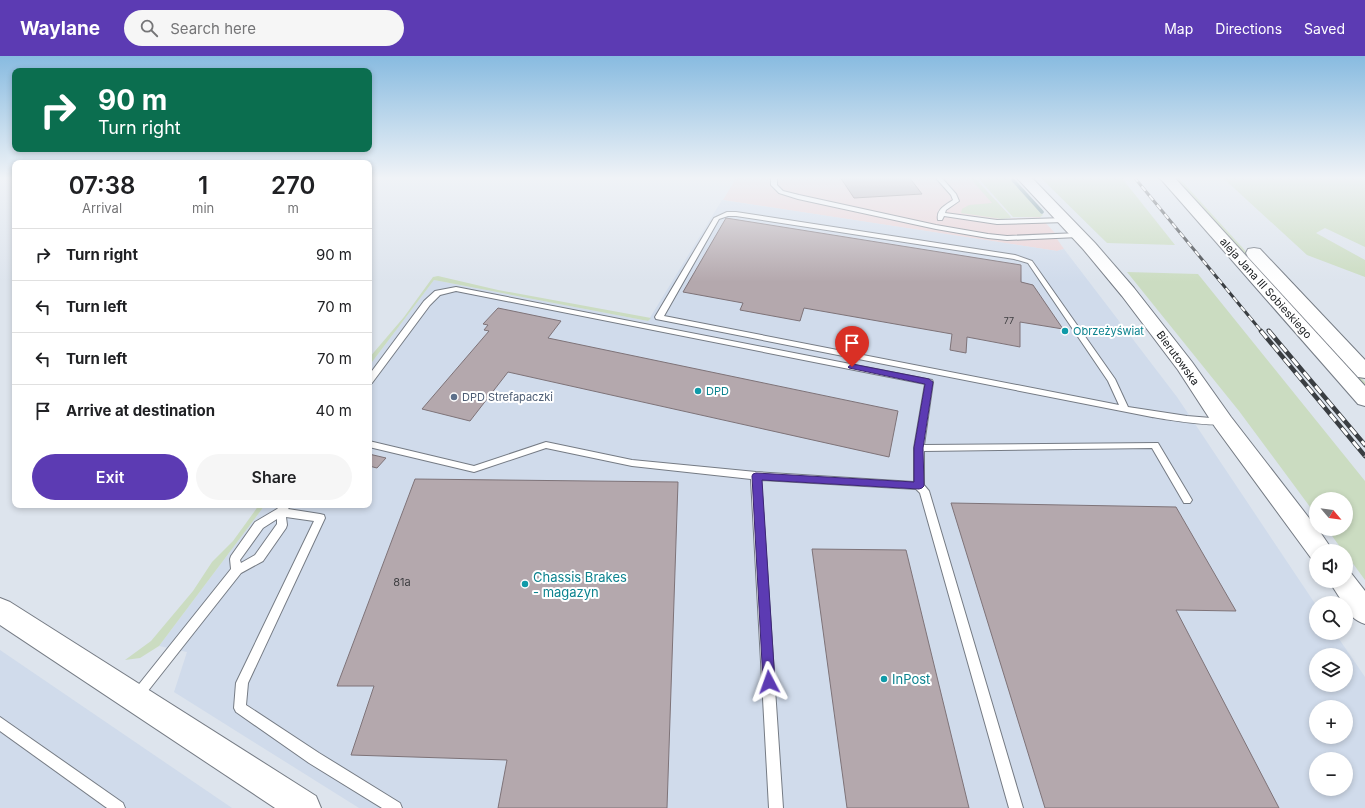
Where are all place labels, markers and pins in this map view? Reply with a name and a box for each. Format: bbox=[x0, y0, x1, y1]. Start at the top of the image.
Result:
place label: Obrzeżyświat bbox=[1073, 324, 1144, 338]
pin bbox=[835, 326, 869, 367]
marker: Obrzeżyświat bbox=[1060, 326, 1070, 336]
place label: DPD bbox=[706, 384, 729, 398]
marker: DPD bbox=[693, 386, 703, 396]
place label: DPD Strefapaczki bbox=[462, 390, 553, 404]
marker: DPD Strefapaczki bbox=[449, 392, 459, 402]
place label: Chassis Brakes - magazyn bbox=[533, 569, 627, 600]
marker: Chassis Brakes - magazyn bbox=[520, 579, 530, 589]
place label: InPost bbox=[892, 671, 930, 687]
marker: InPost bbox=[879, 674, 889, 684]

